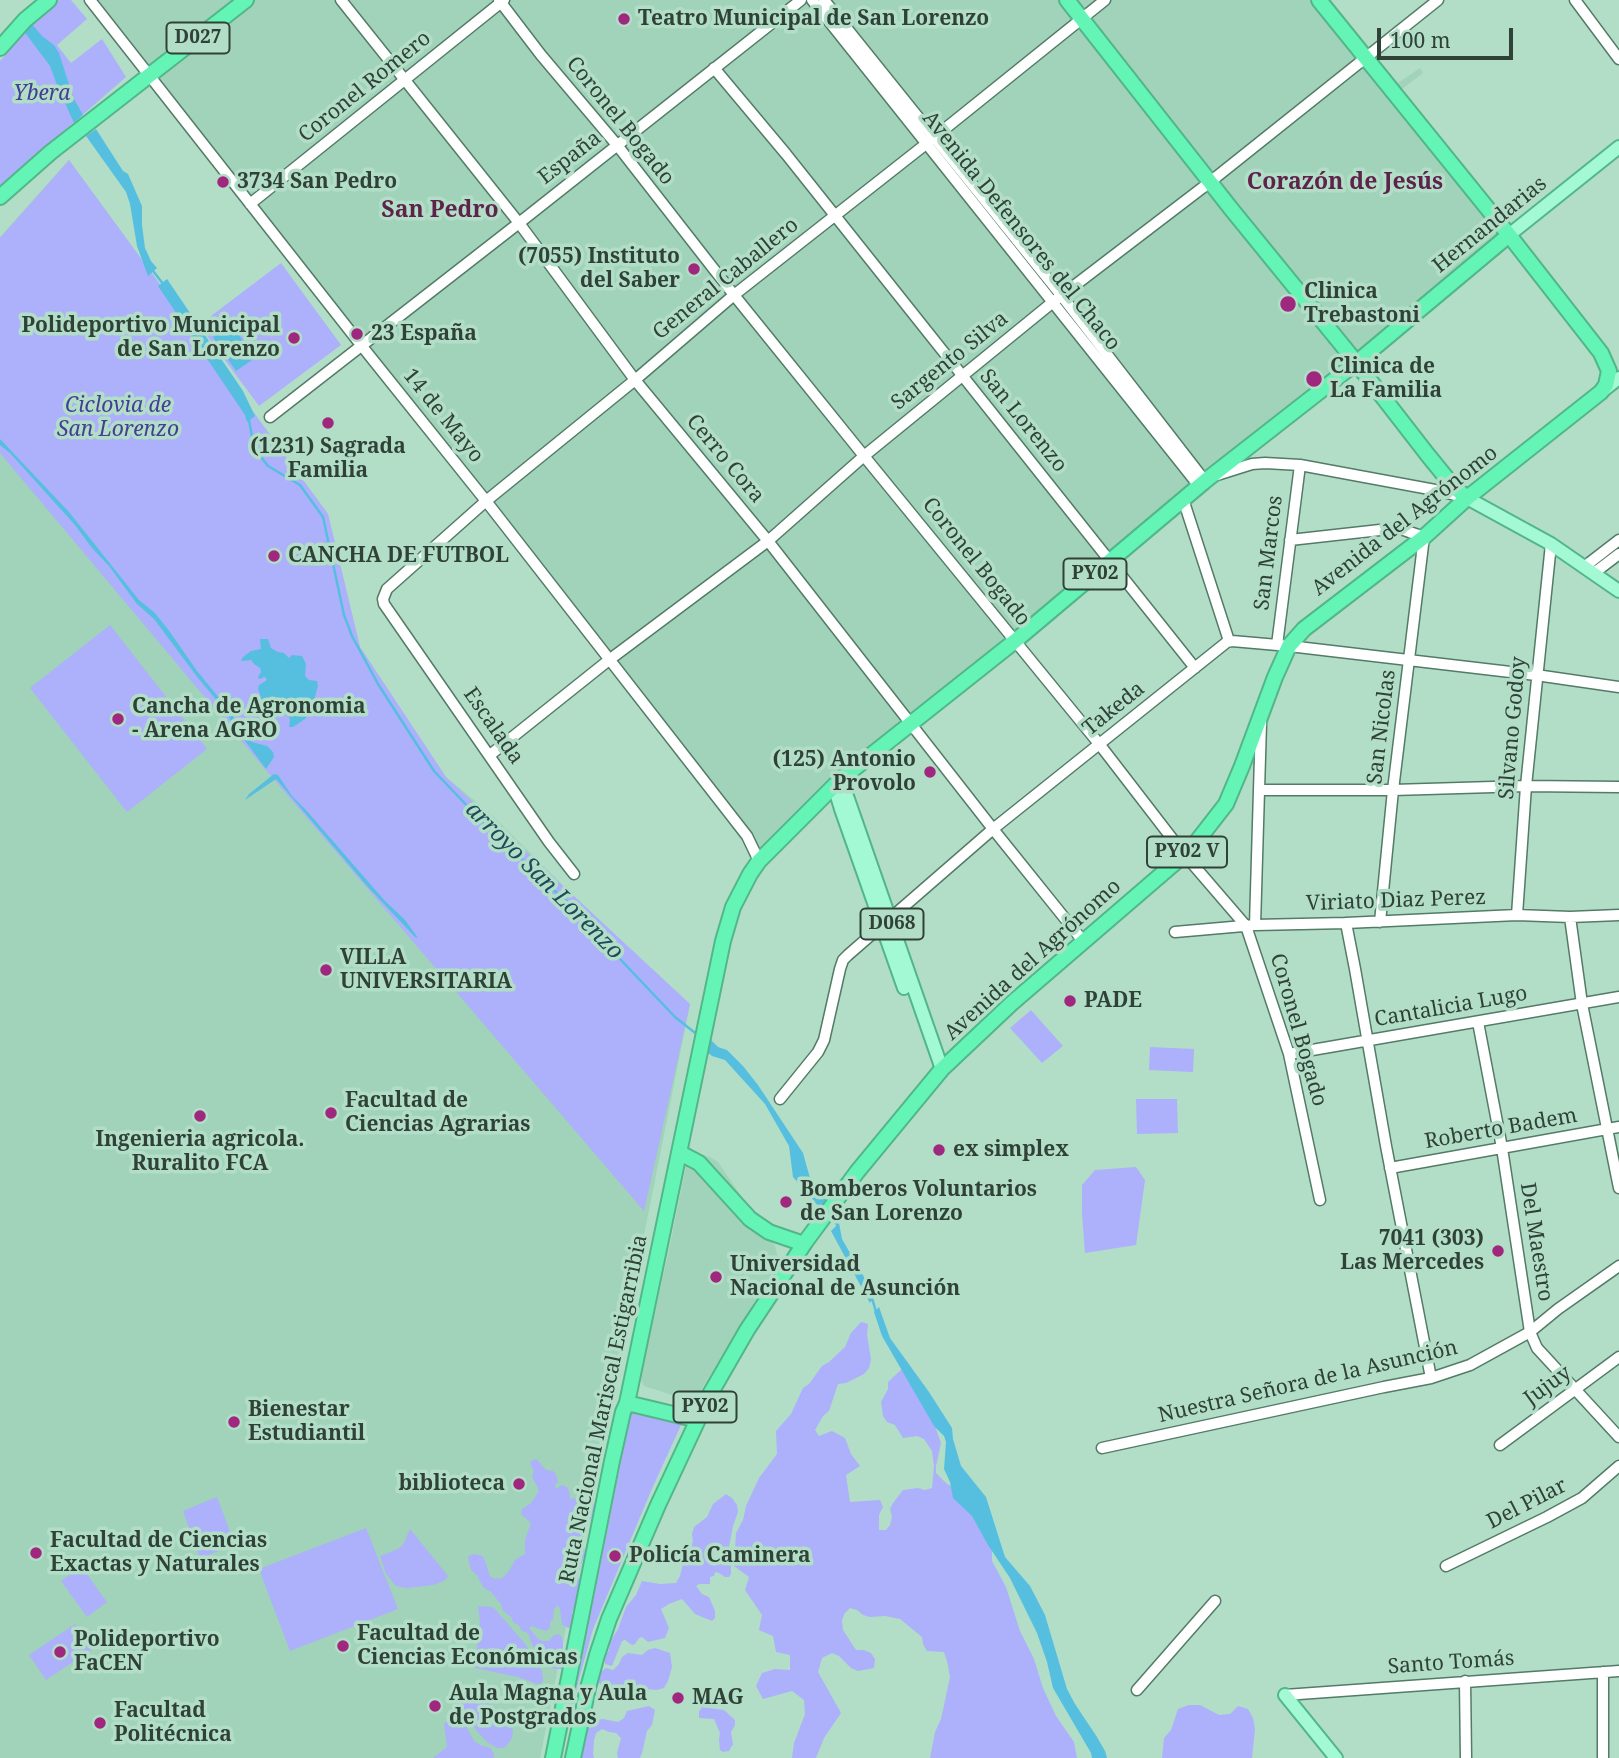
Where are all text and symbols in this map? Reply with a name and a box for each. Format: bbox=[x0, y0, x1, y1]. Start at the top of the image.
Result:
place label: Teatro Municipal de San Lorenzo bbox=[638, 6, 989, 32]
marker: Teatro Municipal de San Lorenzo bbox=[616, 11, 632, 27]
scale bar bbox=[1381, 14, 1518, 58]
road number: D027 bbox=[166, 22, 230, 54]
street label: Coronel Romero bbox=[294, 26, 436, 148]
text: 100 m bbox=[1390, 26, 1451, 54]
street label: Coronel Bogado bbox=[561, 52, 679, 190]
park label: Ybera bbox=[14, 81, 70, 107]
street label: Avenida Defensores del Chaco bbox=[917, 106, 1125, 356]
street label: España bbox=[534, 126, 606, 190]
district label: Corazón de Jesús bbox=[1247, 168, 1443, 196]
place label: 3734 San Pedro bbox=[237, 169, 397, 195]
street label: Hernandarias bbox=[1428, 171, 1552, 279]
marker: 3734 San Pedro bbox=[215, 174, 231, 190]
district label: San Pedro bbox=[381, 196, 499, 224]
street label: General Caballero bbox=[648, 213, 804, 345]
place label: (7055) Instituto del Saber bbox=[518, 244, 680, 294]
marker: (7055) Instituto del Saber bbox=[686, 261, 702, 277]
place label: Clinica Trebastoni bbox=[1304, 279, 1420, 329]
marker: Clinica Trebastoni bbox=[1278, 294, 1298, 314]
street label: Sargento Silva bbox=[887, 306, 1013, 416]
place label: Polideportivo Municipal de San Lorenzo bbox=[21, 313, 280, 363]
place label: 23 España bbox=[371, 321, 477, 347]
marker: 23 España bbox=[349, 326, 365, 342]
marker: Polideportivo Municipal de San Lorenzo bbox=[286, 330, 302, 346]
place label: Clinica de La Familia bbox=[1330, 354, 1442, 404]
street label: 14 de Mayo bbox=[397, 364, 489, 468]
street label: San Lorenzo bbox=[974, 365, 1072, 477]
marker: Clinica de La Familia bbox=[1304, 369, 1324, 389]
park label: Ciclovia de San Lorenzo bbox=[57, 393, 179, 443]
street label: Cerro Cora bbox=[681, 410, 769, 508]
marker: (1231) Sagrada Familia bbox=[320, 415, 336, 431]
place label: (1231) Sagrada Familia bbox=[250, 434, 406, 484]
street label: Avenida del Agrónomo bbox=[1307, 441, 1503, 601]
street label: Coronel Bogado bbox=[917, 493, 1035, 631]
street label: San Marcos bbox=[1249, 494, 1289, 612]
place label: CANCHA DE FUTBOL bbox=[288, 543, 509, 569]
marker: CANCHA DE FUTBOL bbox=[266, 548, 282, 564]
road number: PY02 bbox=[1064, 558, 1126, 590]
street label: Silvano Godoy bbox=[1494, 656, 1532, 800]
street label: San Nicolas bbox=[1362, 668, 1402, 786]
street label: Takeda bbox=[1078, 677, 1150, 741]
street label: Escalada bbox=[458, 683, 528, 769]
place label: Cancha de Agronomia - Arena AGRO bbox=[132, 694, 366, 744]
marker: Cancha de Agronomia - Arena AGRO bbox=[110, 711, 126, 727]
place label: (125) Antonio Provolo bbox=[773, 747, 916, 797]
marker: (125) Antonio Provolo bbox=[922, 764, 938, 780]
water label: arroyo San Lorenzo bbox=[459, 796, 629, 966]
road number: PY02 V bbox=[1147, 836, 1227, 867]
street label: Avenida del Agrónomo bbox=[940, 874, 1126, 1046]
street label: Viriato Diaz Perez bbox=[1306, 885, 1486, 917]
road number: D068 bbox=[860, 908, 924, 940]
place label: VILLA UNIVERSITARIA bbox=[340, 945, 512, 995]
street label: Coronel Bogado bbox=[1264, 951, 1332, 1109]
marker: VILLA UNIVERSITARIA bbox=[318, 962, 334, 978]
street label: Cantalicia Lugo bbox=[1373, 981, 1529, 1033]
place label: PADE bbox=[1084, 988, 1142, 1014]
marker: PADE bbox=[1062, 993, 1078, 1009]
place label: Facultad de Ciencias Agrarias bbox=[345, 1088, 530, 1138]
street label: Roberto Badem bbox=[1423, 1103, 1579, 1155]
marker: Facultad de Ciencias Agrarias bbox=[323, 1105, 339, 1121]
marker: Ingenieria agricola. Ruralito FCA bbox=[192, 1108, 208, 1124]
place label: Ingenieria agricola. Ruralito FCA bbox=[96, 1127, 304, 1177]
place label: ex simplex bbox=[953, 1137, 1069, 1163]
marker: ex simplex bbox=[931, 1142, 947, 1158]
place label: Bomberos Voluntarios de San Lorenzo bbox=[800, 1177, 1037, 1227]
street label: Del Maestro bbox=[1514, 1181, 1558, 1303]
marker: Bomberos Voluntarios de San Lorenzo bbox=[778, 1194, 794, 1210]
place label: 7041 (303) Las Mercedes bbox=[1340, 1226, 1484, 1276]
street label: Ruta Nacional Mariscal Estigarribia bbox=[555, 1232, 653, 1586]
marker: 7041 (303) Las Mercedes bbox=[1490, 1243, 1506, 1259]
place label: Universidad Nacional de Asunción bbox=[730, 1252, 960, 1302]
marker: Universidad Nacional de Asunción bbox=[708, 1269, 724, 1285]
street label: Nuestra Señora de la Asunción bbox=[1156, 1335, 1460, 1429]
street label: Jujuy bbox=[1519, 1360, 1577, 1412]
road number: PY02 bbox=[674, 1392, 736, 1422]
place label: Bienestar Estudiantil bbox=[248, 1397, 365, 1447]
marker: Bienestar Estudiantil bbox=[226, 1414, 242, 1430]
place label: biblioteca bbox=[398, 1471, 505, 1497]
street label: Del Pilar bbox=[1483, 1473, 1571, 1535]
marker: biblioteca bbox=[511, 1476, 527, 1492]
place label: Facultad de Ciencias Exactas y Naturales bbox=[50, 1528, 267, 1578]
place label: Policía Caminera bbox=[629, 1543, 811, 1569]
marker: Facultad de Ciencias Exactas y Naturales bbox=[28, 1545, 44, 1561]
marker: Policía Caminera bbox=[607, 1548, 623, 1564]
place label: Facultad de Ciencias Económicas bbox=[357, 1621, 578, 1671]
place label: Polideportivo FaCEN bbox=[74, 1627, 220, 1677]
marker: Facultad de Ciencias Económicas bbox=[335, 1638, 351, 1654]
marker: Polideportivo FaCEN bbox=[52, 1644, 68, 1660]
street label: Santo Tomás bbox=[1387, 1646, 1515, 1680]
place label: Aula Magna y Aula de Postgrados bbox=[449, 1681, 647, 1731]
place label: MAG bbox=[692, 1685, 744, 1711]
marker: MAG bbox=[670, 1690, 686, 1706]
place label: Facultad Politécnica bbox=[114, 1698, 232, 1748]
marker: Aula Magna y Aula de Postgrados bbox=[427, 1698, 443, 1714]
marker: Facultad Politécnica bbox=[92, 1715, 108, 1731]

